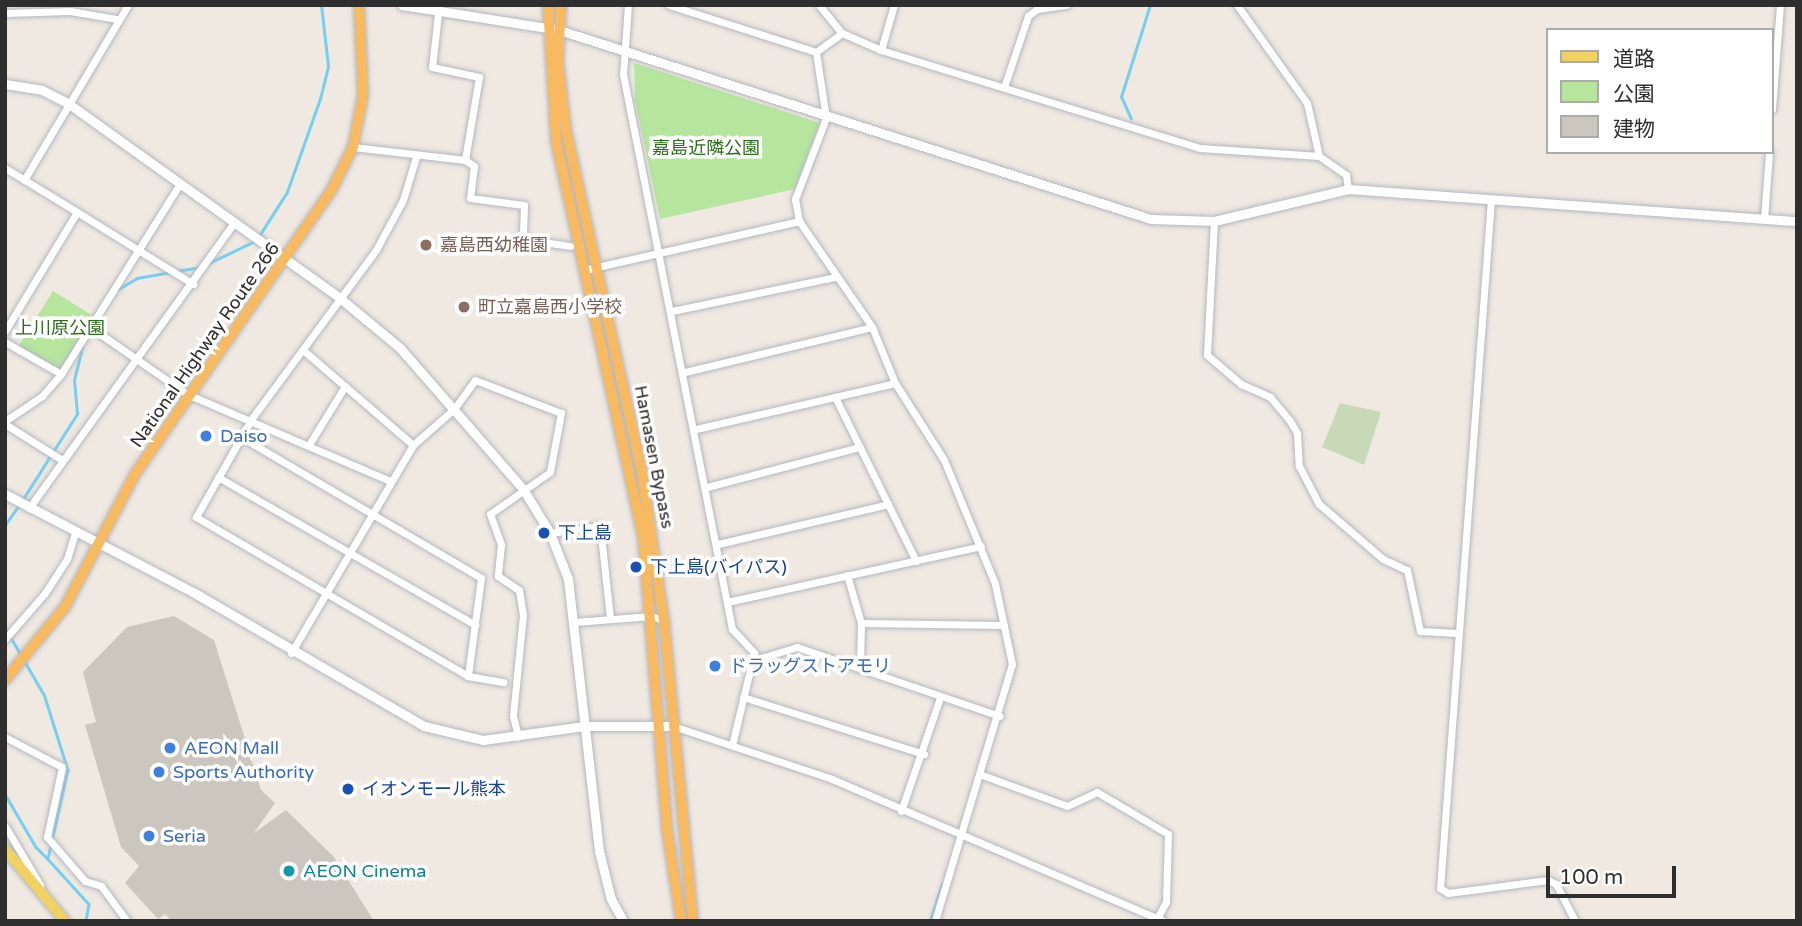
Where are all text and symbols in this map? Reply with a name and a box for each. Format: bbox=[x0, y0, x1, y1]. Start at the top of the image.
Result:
legend bbox=[1546, 28, 1774, 154]
text: 道路 bbox=[1613, 47, 1655, 72]
text: 公園 bbox=[1613, 82, 1655, 107]
text: 建物 bbox=[1613, 117, 1655, 142]
park label: 嘉島近隣公園 bbox=[652, 137, 760, 159]
place label: 嘉島西幼稚園 bbox=[440, 234, 548, 256]
marker: 嘉島西幼稚園 bbox=[418, 237, 434, 253]
street label: National Highway Route 266 bbox=[126, 238, 284, 452]
place label: 町立嘉島西小学校 bbox=[478, 296, 622, 318]
marker: 町立嘉島西小学校 bbox=[456, 299, 472, 315]
park label: 上川原公園 bbox=[15, 317, 105, 339]
street label: Hamasen Bypass bbox=[630, 384, 678, 530]
place label: Daiso bbox=[220, 425, 268, 447]
marker: Daiso bbox=[198, 428, 214, 444]
place label: 下上島 bbox=[558, 522, 612, 544]
marker: 下上島 bbox=[536, 525, 552, 541]
place label: 下上島(バイパス) bbox=[650, 556, 787, 578]
marker: 下上島(バイパス) bbox=[628, 559, 644, 575]
place label: ドラッグストアモリ bbox=[729, 655, 891, 677]
marker: ドラッグストアモリ bbox=[707, 658, 723, 674]
place label: AEON Mall bbox=[184, 737, 279, 759]
marker: AEON Mall bbox=[162, 740, 178, 756]
place label: Sports Authority bbox=[173, 761, 314, 783]
marker: Sports Authority bbox=[151, 764, 167, 780]
place label: イオンモール熊本 bbox=[362, 778, 506, 800]
marker: イオンモール熊本 bbox=[340, 781, 356, 797]
place label: Seria bbox=[163, 825, 206, 847]
marker: Seria bbox=[141, 828, 157, 844]
scale bar bbox=[1550, 852, 1680, 896]
place label: AEON Cinema bbox=[303, 860, 426, 882]
marker: AEON Cinema bbox=[281, 863, 297, 879]
text: 100 m bbox=[1559, 865, 1623, 890]

